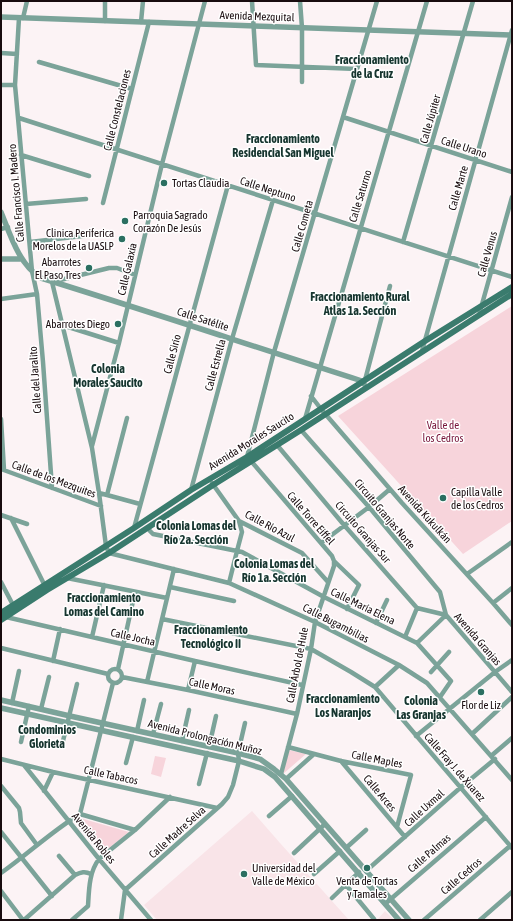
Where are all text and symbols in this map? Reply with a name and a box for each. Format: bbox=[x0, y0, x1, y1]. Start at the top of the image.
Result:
street label: Avenida Mezquital bbox=[219, 9, 295, 23]
district label: Fraccionamiento de la Cruz bbox=[335, 53, 409, 81]
street label: Calle Constelaciones bbox=[101, 68, 133, 152]
street label: Calle Júpiter bbox=[417, 93, 443, 145]
district label: Fraccionamiento Residencial San Miguel bbox=[232, 132, 335, 160]
street label: Calle Urano bbox=[440, 134, 488, 160]
street label: Calle Francisco I. Madero bbox=[6, 143, 26, 243]
street label: Calle Marte bbox=[446, 164, 470, 212]
street label: Calle Saturno bbox=[346, 168, 374, 224]
street label: Calle Neptuno bbox=[239, 174, 297, 204]
place label: Tortas Claudia bbox=[172, 177, 229, 189]
marker: Tortas Claudia bbox=[159, 178, 169, 188]
street label: Calle Cometa bbox=[289, 199, 315, 253]
place label: Parroquia Sagrado Corazón De Jesús bbox=[133, 209, 208, 234]
marker: Parroquia Sagrado Corazón De Jesús bbox=[120, 216, 130, 226]
place label: Clinica Periferica Morelos de la UASLP bbox=[32, 227, 114, 252]
street label: Calle Venus bbox=[475, 230, 499, 278]
marker: Clinica Periferica Morelos de la UASLP bbox=[117, 234, 127, 244]
street label: Calle Galaxia bbox=[115, 242, 139, 296]
place label: Abarrotes El Paso Tres bbox=[35, 256, 81, 281]
marker: Abarrotes El Paso Tres bbox=[84, 263, 94, 273]
district label: Fraccionamiento Rural Atlas 1a. Sección bbox=[310, 290, 410, 318]
street label: Calle Satélite bbox=[176, 305, 230, 333]
place label: Abarrotes Diego bbox=[46, 318, 110, 330]
marker: Abarrotes Diego bbox=[113, 319, 123, 329]
street label: Calle Sirio bbox=[161, 333, 183, 375]
street label: Calle Estrella bbox=[202, 338, 228, 392]
street label: Calle del Jaralito bbox=[27, 346, 43, 414]
district label: Colonia Morales Saucito bbox=[73, 362, 143, 390]
street label: Avenida Morales Saucito bbox=[206, 410, 296, 472]
park label: Valle de los Cedros bbox=[423, 419, 463, 444]
street label: Calle de los Mezquites bbox=[10, 458, 98, 500]
street label: Circuito Granjas Norte bbox=[352, 477, 418, 551]
street label: Avenida Kukulkán bbox=[396, 483, 454, 545]
place label: Capilla Valle de los Cedros bbox=[451, 486, 504, 511]
street label: Calle Torre Eiffel bbox=[285, 489, 337, 547]
marker: Capilla Valle de los Cedros bbox=[438, 493, 448, 503]
street label: Circuito Granjas Sur bbox=[333, 499, 394, 566]
street label: Calle Río Azul bbox=[243, 508, 297, 544]
district label: Colonia Lomas del Río 2a. Sección bbox=[156, 519, 237, 547]
district label: Colonia Lomas del Río 1a. Sección bbox=[234, 557, 315, 585]
street label: Calle María Elena bbox=[329, 585, 397, 627]
district label: Fraccionamiento Lomas del Camino bbox=[64, 591, 144, 619]
street label: Calle Bugambilias bbox=[301, 601, 371, 645]
street label: Avenida Granjas bbox=[452, 610, 504, 668]
district label: Fraccionamiento Tecnológico II bbox=[174, 623, 248, 651]
street label: Calle Jocha bbox=[109, 626, 157, 648]
street label: Calle Árbol de Hule bbox=[284, 626, 310, 704]
street label: Calle Moras bbox=[188, 675, 236, 697]
marker: Flor de Liz bbox=[476, 687, 486, 697]
district label: Fraccionamiento Los Naranjos bbox=[306, 692, 380, 720]
district label: Colonia Las Granjas bbox=[396, 694, 447, 722]
place label: Flor de Liz bbox=[461, 699, 501, 711]
street label: Avenida Prolongación Muñoz bbox=[147, 717, 263, 757]
district label: Condominios Glorieta bbox=[18, 723, 77, 751]
street label: Calle Fray J. de Xuarez bbox=[422, 730, 488, 804]
street label: Calle Maples bbox=[350, 748, 404, 770]
street label: Calle Tabacos bbox=[83, 763, 139, 787]
street label: Calle Arces bbox=[361, 772, 399, 814]
street label: Calle Uxmal bbox=[402, 787, 446, 829]
street label: Calle Madre Selva bbox=[146, 804, 208, 860]
street label: Avenida Robles bbox=[70, 810, 118, 866]
street label: Calle Palmas bbox=[405, 831, 453, 875]
street label: Calle Cedros bbox=[438, 855, 484, 897]
place label: Universidad del Valle de México bbox=[252, 862, 316, 887]
marker: Venta de Tortas y Tamales bbox=[362, 863, 372, 873]
marker: Universidad del Valle de México bbox=[239, 869, 249, 879]
place label: Venta de Tortas y Tamales bbox=[336, 875, 398, 900]

